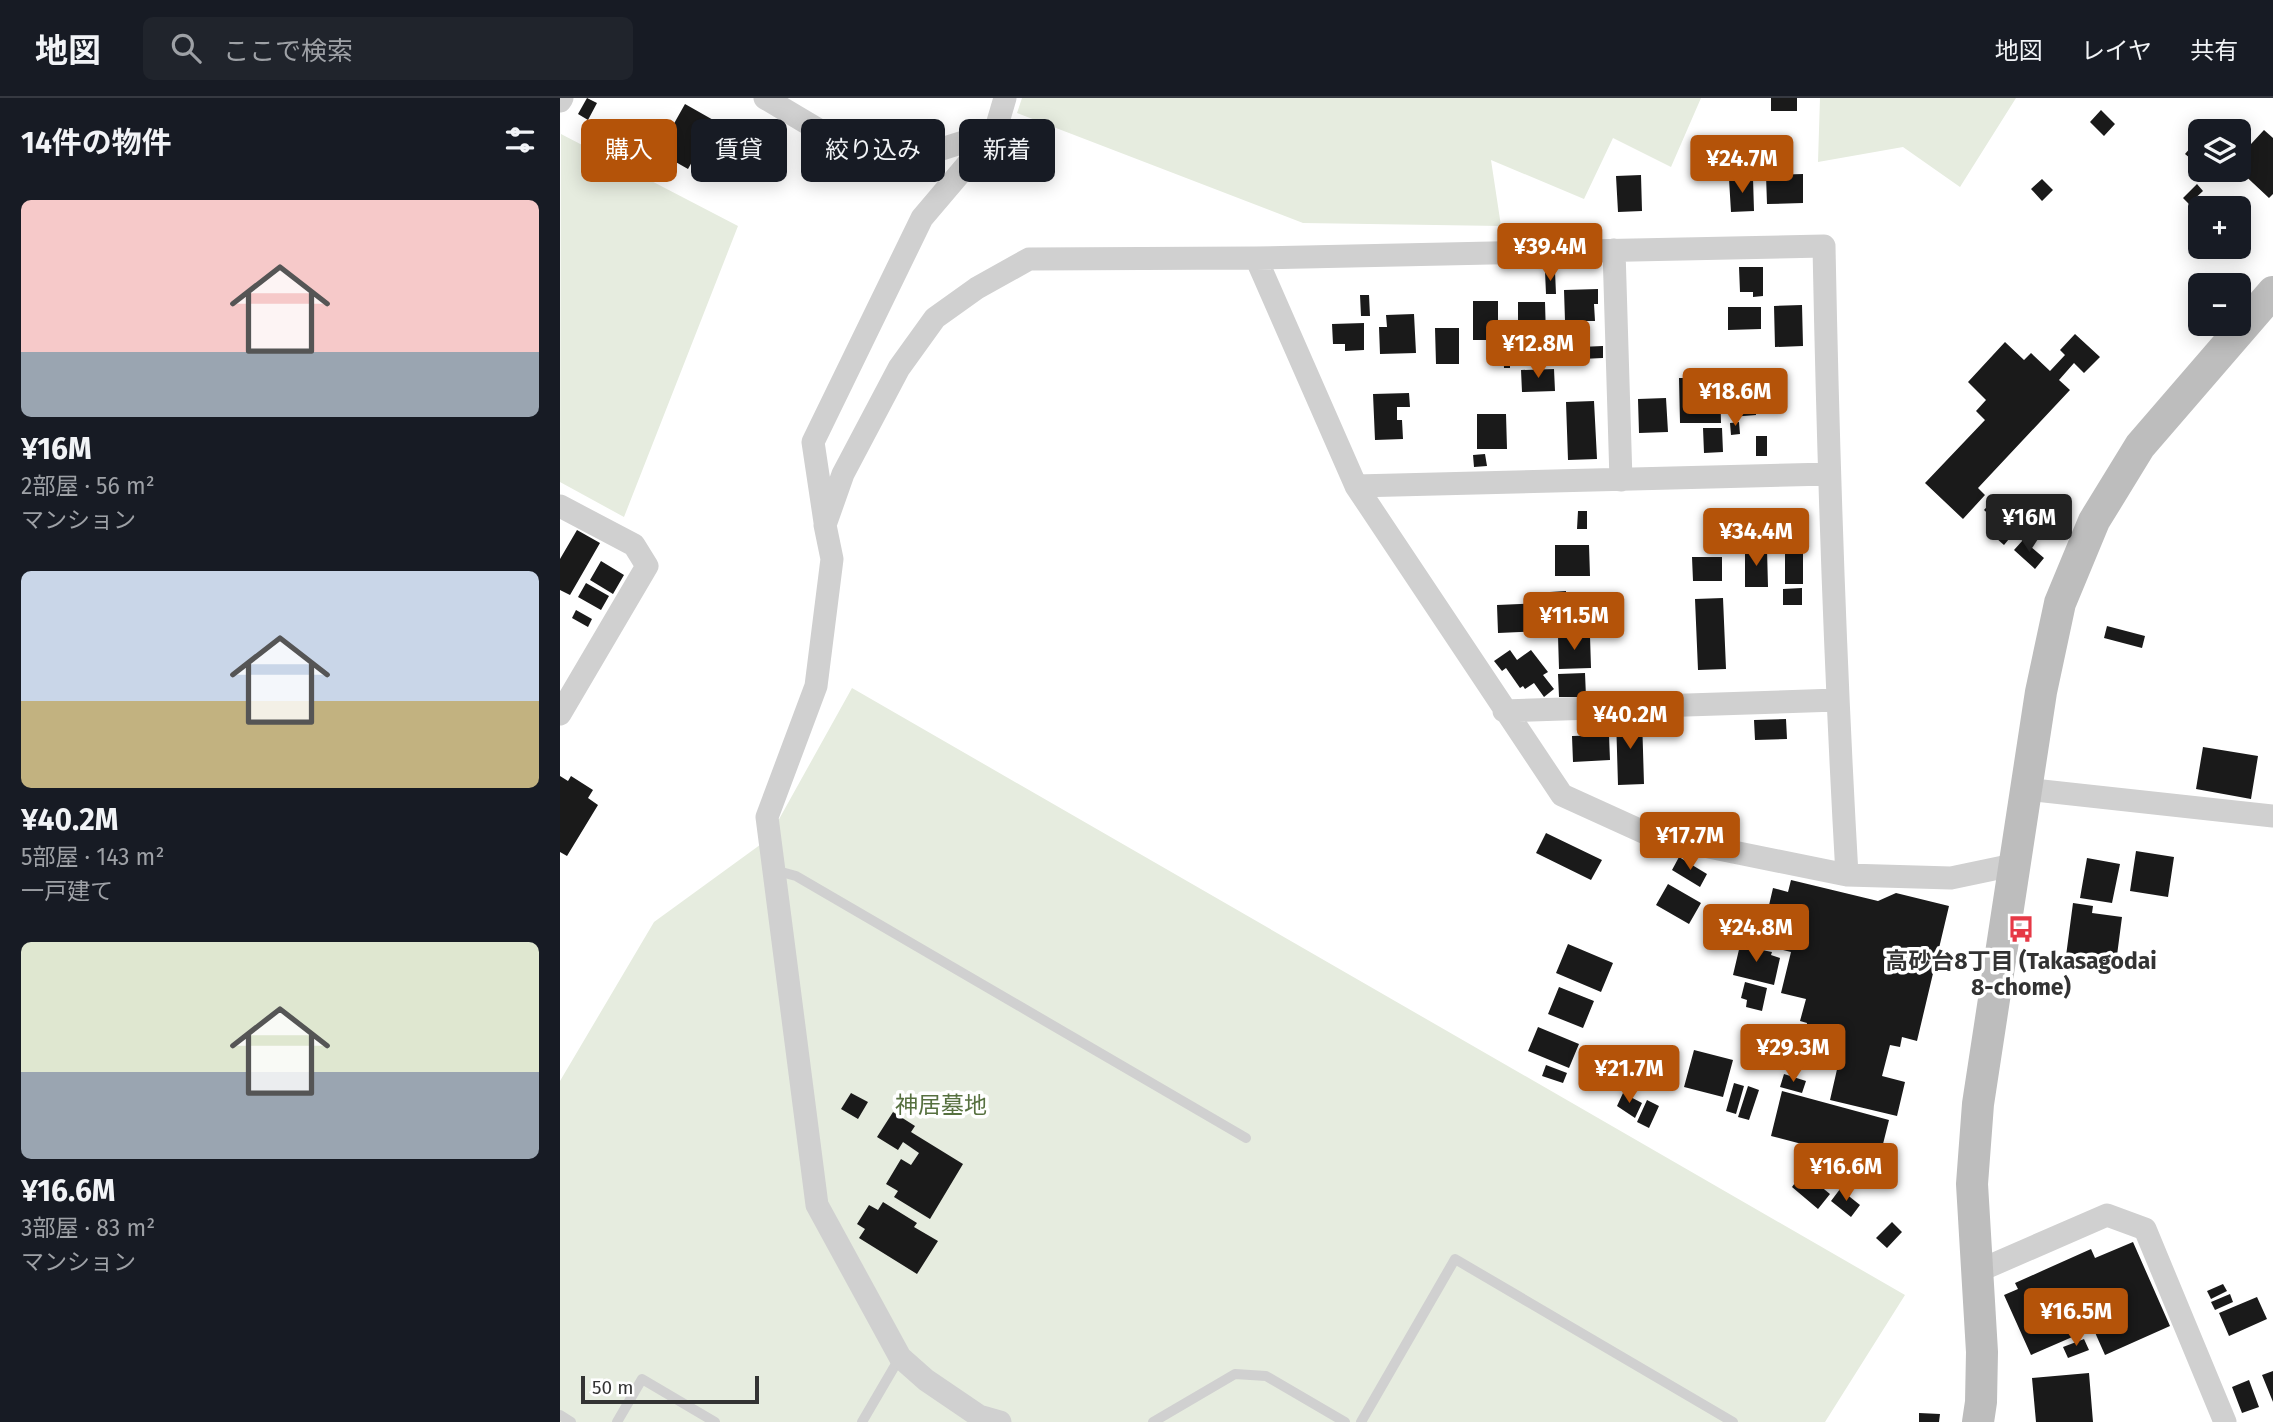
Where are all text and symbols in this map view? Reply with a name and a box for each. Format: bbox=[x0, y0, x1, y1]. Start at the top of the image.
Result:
search box bbox=[143, 17, 633, 80]
icon: search bbox=[167, 29, 205, 67]
text: 地図 bbox=[35, 31, 101, 71]
text: ここで検索 bbox=[223, 36, 353, 67]
text: 地図 bbox=[1995, 37, 2043, 65]
text: レイヤ bbox=[2081, 37, 2152, 65]
text: 共有 bbox=[2190, 37, 2238, 65]
chip: 購入 bbox=[581, 119, 677, 182]
chip: 賃貸 bbox=[691, 119, 787, 182]
chip: 絞り込み bbox=[801, 119, 945, 182]
chip: 新着 bbox=[959, 119, 1055, 182]
map controls bbox=[2188, 119, 2251, 336]
button: layers bbox=[2188, 119, 2251, 182]
icon: filters bbox=[501, 121, 539, 159]
text: 14件の物件 bbox=[21, 125, 172, 161]
pin: ¥24.7M bbox=[1685, 136, 1799, 195]
text: ¥24.7M bbox=[1706, 144, 1778, 172]
button: + bbox=[2188, 196, 2251, 259]
pin: ¥39.4M bbox=[1493, 223, 1607, 283]
text: ¥39.4M bbox=[1513, 232, 1587, 260]
icon: home bbox=[217, 246, 343, 372]
button: − bbox=[2188, 273, 2251, 336]
pin: ¥12.8M bbox=[1481, 320, 1595, 380]
text: ¥12.8M bbox=[1502, 329, 1574, 357]
pin: ¥18.6M bbox=[1678, 368, 1792, 428]
text: ¥18.6M bbox=[1699, 377, 1771, 405]
text: ¥16M bbox=[21, 431, 92, 467]
text: 2部屋 · 56 m² bbox=[21, 472, 155, 500]
pin: ¥16M bbox=[1988, 494, 2070, 554]
text: ¥16M bbox=[2002, 503, 2056, 531]
text: マンション bbox=[21, 506, 136, 534]
pin: ¥34.4M bbox=[1699, 508, 1813, 568]
text: ¥34.4M bbox=[1719, 517, 1793, 545]
pin: ¥11.5M bbox=[1517, 592, 1631, 652]
text: ¥11.5M bbox=[1539, 601, 1609, 629]
icon: home bbox=[217, 617, 343, 743]
pin: ¥40.2M bbox=[1573, 692, 1687, 751]
text: ¥40.2M bbox=[1593, 700, 1667, 728]
text: ¥40.2M bbox=[21, 802, 118, 838]
pin: ¥17.7M bbox=[1633, 812, 1747, 872]
text: ¥17.7M bbox=[1656, 821, 1724, 849]
text: 5部屋 · 143 m² bbox=[21, 843, 164, 871]
text: 一戸建て bbox=[21, 877, 113, 905]
pin: ¥24.8M bbox=[1699, 904, 1813, 964]
text: ¥24.8M bbox=[1719, 913, 1793, 941]
bus stop icon: 高砂台8丁目 (Takasagodai 8-chome) bbox=[2006, 914, 2036, 944]
place label: 高砂台8丁目 (Takasagodai 8-chome) bbox=[1885, 947, 2157, 1001]
icon: home bbox=[217, 988, 343, 1114]
pin: ¥29.3M bbox=[1736, 1024, 1850, 1084]
text: ¥29.3M bbox=[1756, 1033, 1830, 1061]
pin: ¥21.7M bbox=[1572, 1046, 1686, 1105]
text: ¥21.7M bbox=[1594, 1054, 1664, 1082]
park label: 神居墓地 bbox=[895, 1091, 987, 1119]
pin: ¥16.6M bbox=[1789, 1144, 1903, 1203]
text: ¥16.6M bbox=[1810, 1152, 1882, 1180]
text: ¥16.6M bbox=[21, 1173, 115, 1209]
text: 3部屋 · 83 m² bbox=[21, 1214, 155, 1242]
text: マンション bbox=[21, 1248, 136, 1276]
pin: ¥16.5M bbox=[2019, 1288, 2133, 1348]
text: ¥16.5M bbox=[2040, 1297, 2112, 1325]
scale bar bbox=[581, 1373, 760, 1405]
text: 50 m bbox=[592, 1376, 633, 1399]

